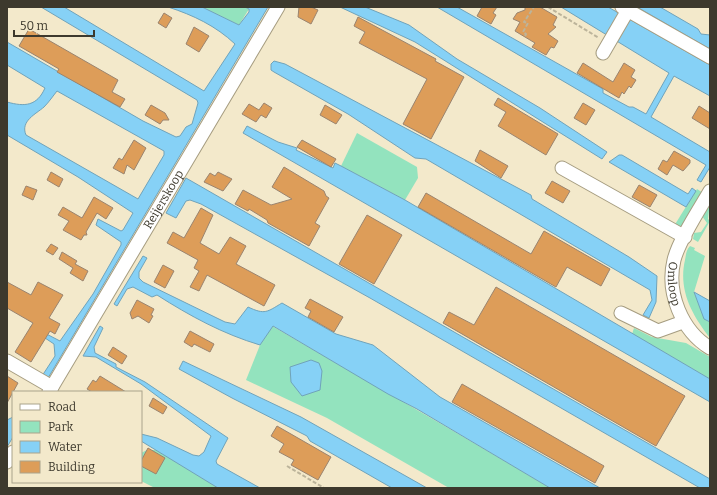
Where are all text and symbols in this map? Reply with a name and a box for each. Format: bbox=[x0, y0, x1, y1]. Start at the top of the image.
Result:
scale bar bbox=[14, 12, 94, 38]
text: 50 m bbox=[20, 19, 49, 33]
street label: Reijerskoop bbox=[141, 168, 186, 231]
street label: Omloop bbox=[665, 261, 683, 308]
legend bbox=[12, 391, 142, 483]
text: Road bbox=[48, 400, 76, 414]
text: Park bbox=[48, 420, 74, 434]
text: Water bbox=[48, 440, 83, 454]
text: Building bbox=[48, 460, 95, 474]

